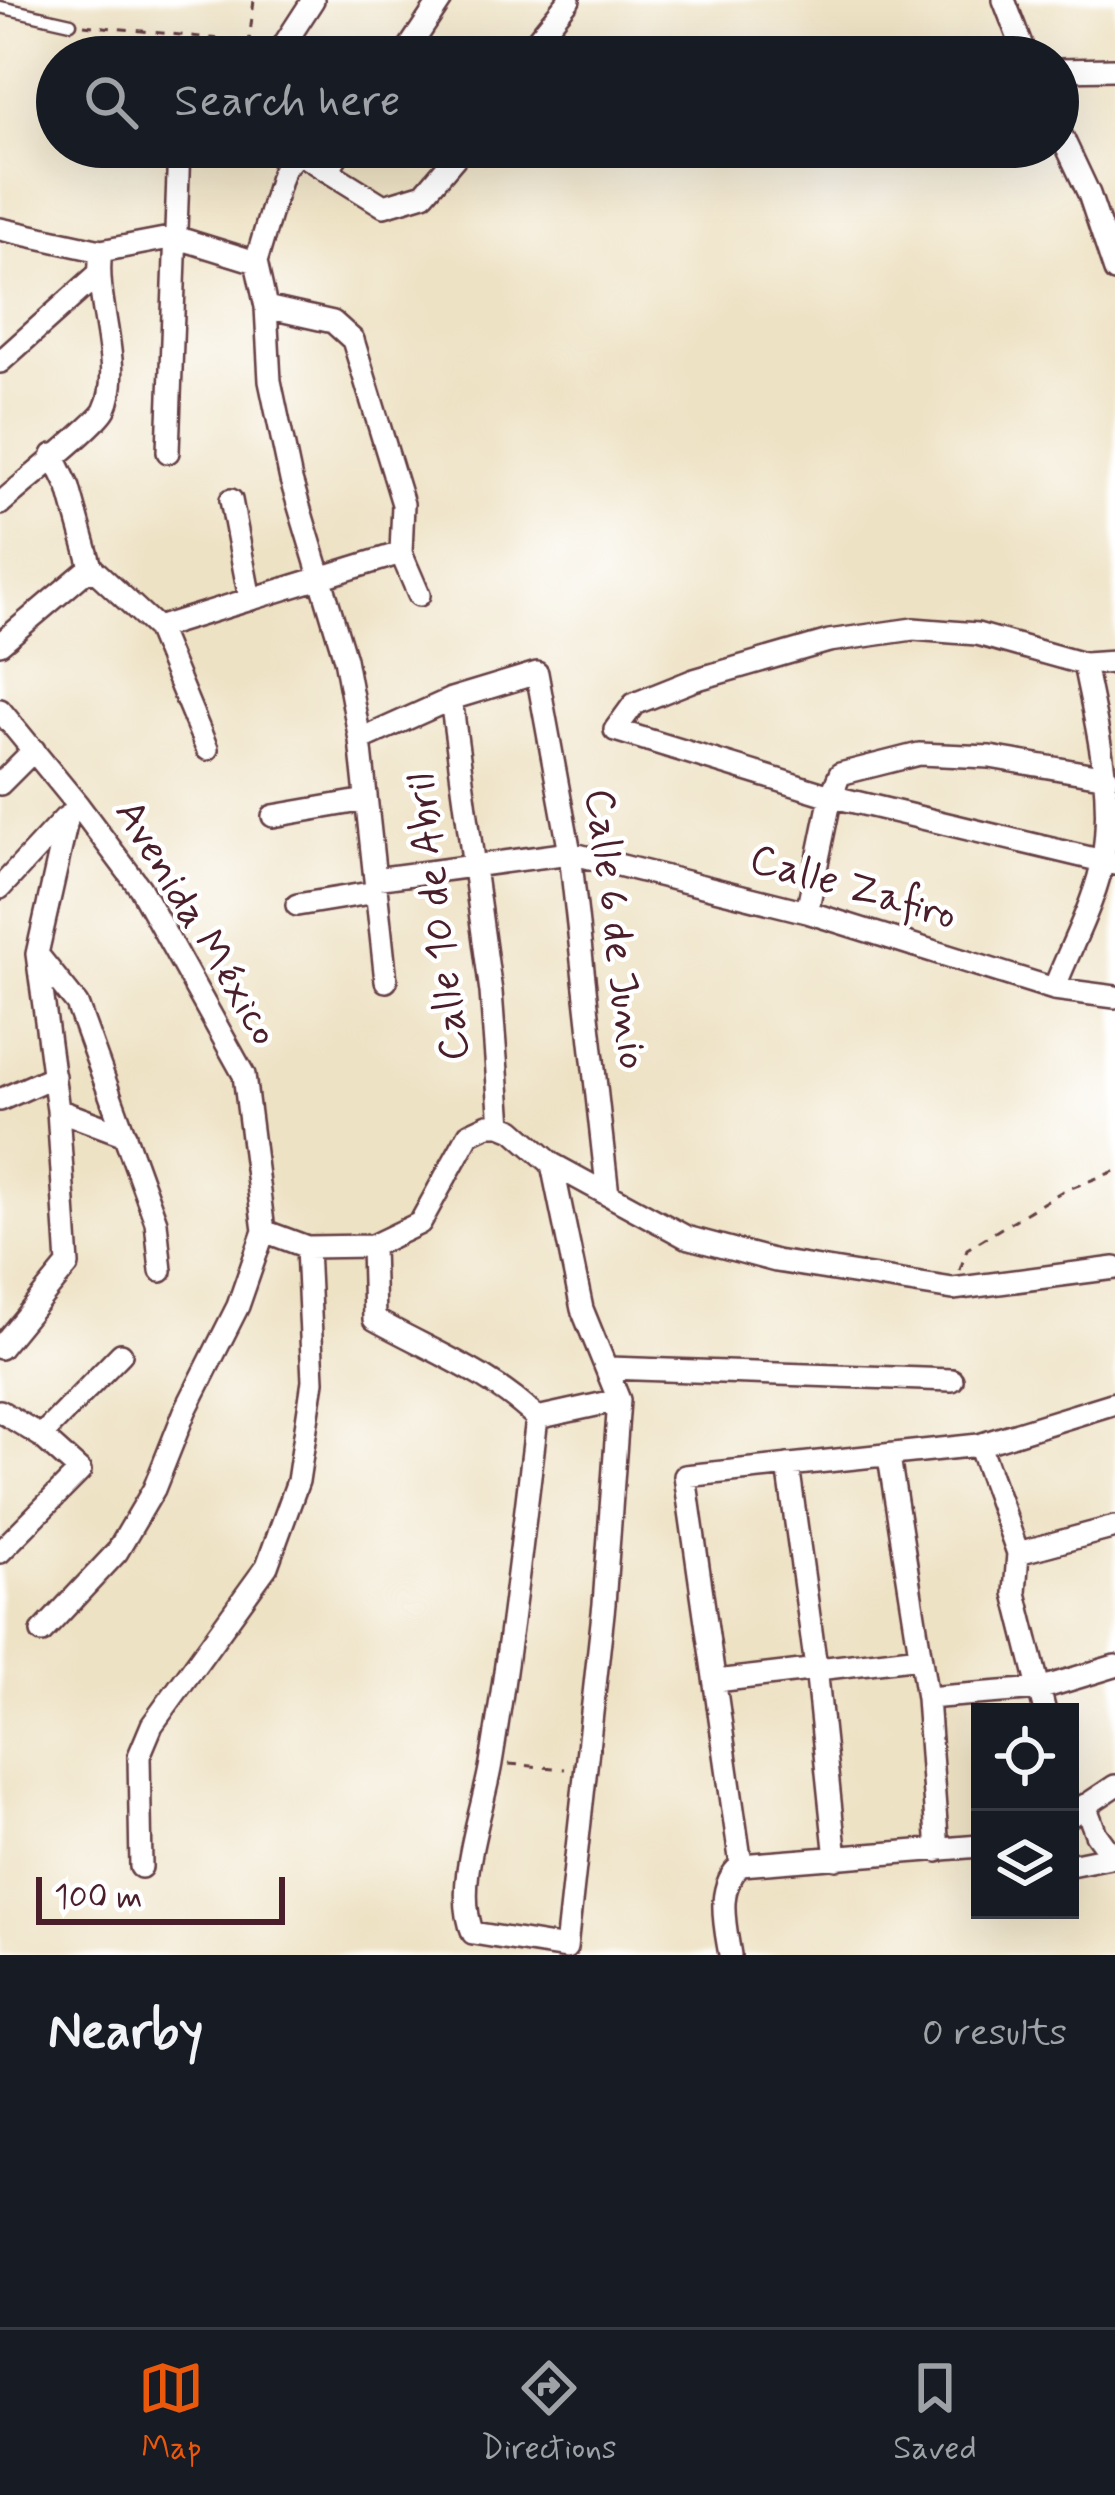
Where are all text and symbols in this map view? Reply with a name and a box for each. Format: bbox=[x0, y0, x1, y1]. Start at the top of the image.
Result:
search box bbox=[36, 36, 1079, 168]
icon: search bbox=[78, 69, 144, 135]
text: Search here bbox=[174, 73, 401, 132]
street label: Calle 10 de Abril bbox=[394, 770, 484, 1064]
street label: Calle 6 de Junio bbox=[570, 785, 660, 1073]
street label: Avenida México bbox=[101, 790, 291, 1056]
street label: Calle Zafiro bbox=[743, 832, 963, 944]
map controls bbox=[971, 1703, 1079, 1919]
button: locate bbox=[971, 1703, 1079, 1811]
button: layers bbox=[971, 1811, 1079, 1919]
scale bar bbox=[36, 1871, 285, 1924]
text: 100 m bbox=[54, 1876, 143, 1920]
text: Nearby bbox=[48, 2000, 203, 2066]
text: 0 results bbox=[922, 2008, 1067, 2059]
tab: Map bbox=[138, 2355, 204, 2471]
tab: Directions bbox=[481, 2355, 617, 2471]
tab: Saved bbox=[893, 2355, 977, 2471]

